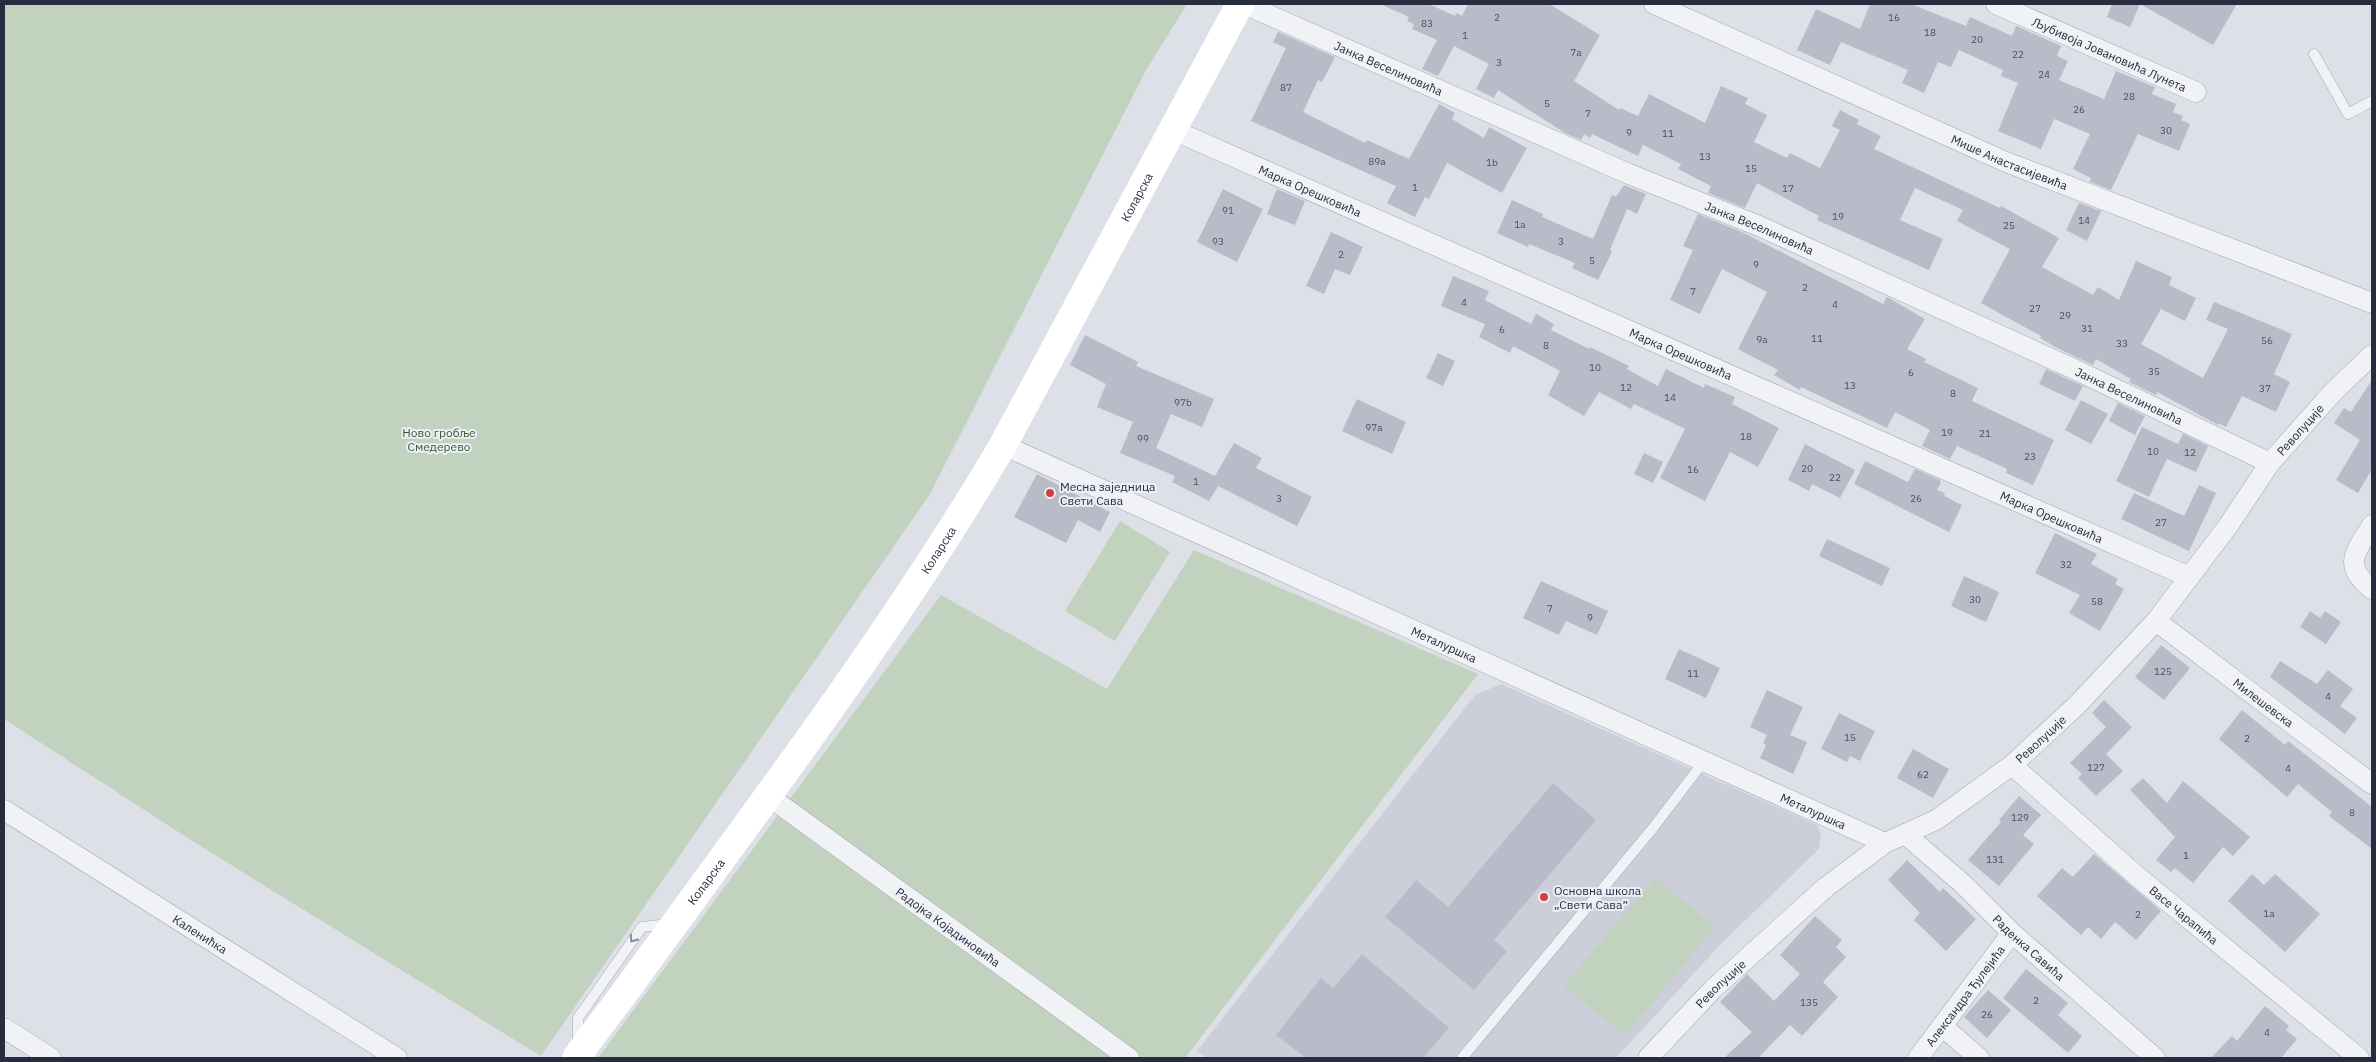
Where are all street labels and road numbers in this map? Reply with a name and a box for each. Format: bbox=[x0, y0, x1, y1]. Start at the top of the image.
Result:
street label: Љубивоја Јовановића Лунета bbox=[2030, 13, 2189, 95]
street label: Јанка Веселиновића bbox=[1332, 37, 1446, 99]
street label: Мише Анастасијевића bbox=[1949, 131, 2070, 193]
street label: Марка Орешковића bbox=[1257, 161, 1365, 220]
street label: Коларска bbox=[1117, 169, 1156, 224]
street label: Јанка Веселиновића bbox=[1703, 198, 1817, 258]
street label: Марка Орешковића bbox=[1627, 324, 1735, 383]
street label: Јанка Веселиновића bbox=[2073, 363, 2186, 428]
street label: Револуције bbox=[2273, 400, 2327, 458]
street label: Марка Орешковића bbox=[1998, 487, 2106, 546]
street label: Коларска bbox=[917, 523, 959, 576]
street label: Металуршка bbox=[1409, 623, 1480, 666]
street label: Милешевска bbox=[2231, 675, 2297, 730]
street label: Револуције bbox=[2012, 711, 2069, 766]
street label: Металуршка bbox=[1778, 789, 1849, 832]
street label: Коларска bbox=[684, 855, 728, 908]
street label: Васе Чарапића bbox=[2147, 882, 2222, 948]
street label: Радојка Којадиновића bbox=[893, 884, 1004, 970]
street label: Каленићка bbox=[170, 911, 231, 957]
street label: Раденка Савића bbox=[1990, 911, 2068, 984]
street label: Александра Ђулејића bbox=[1922, 942, 2008, 1049]
street label: Револуције bbox=[1692, 956, 1749, 1011]

